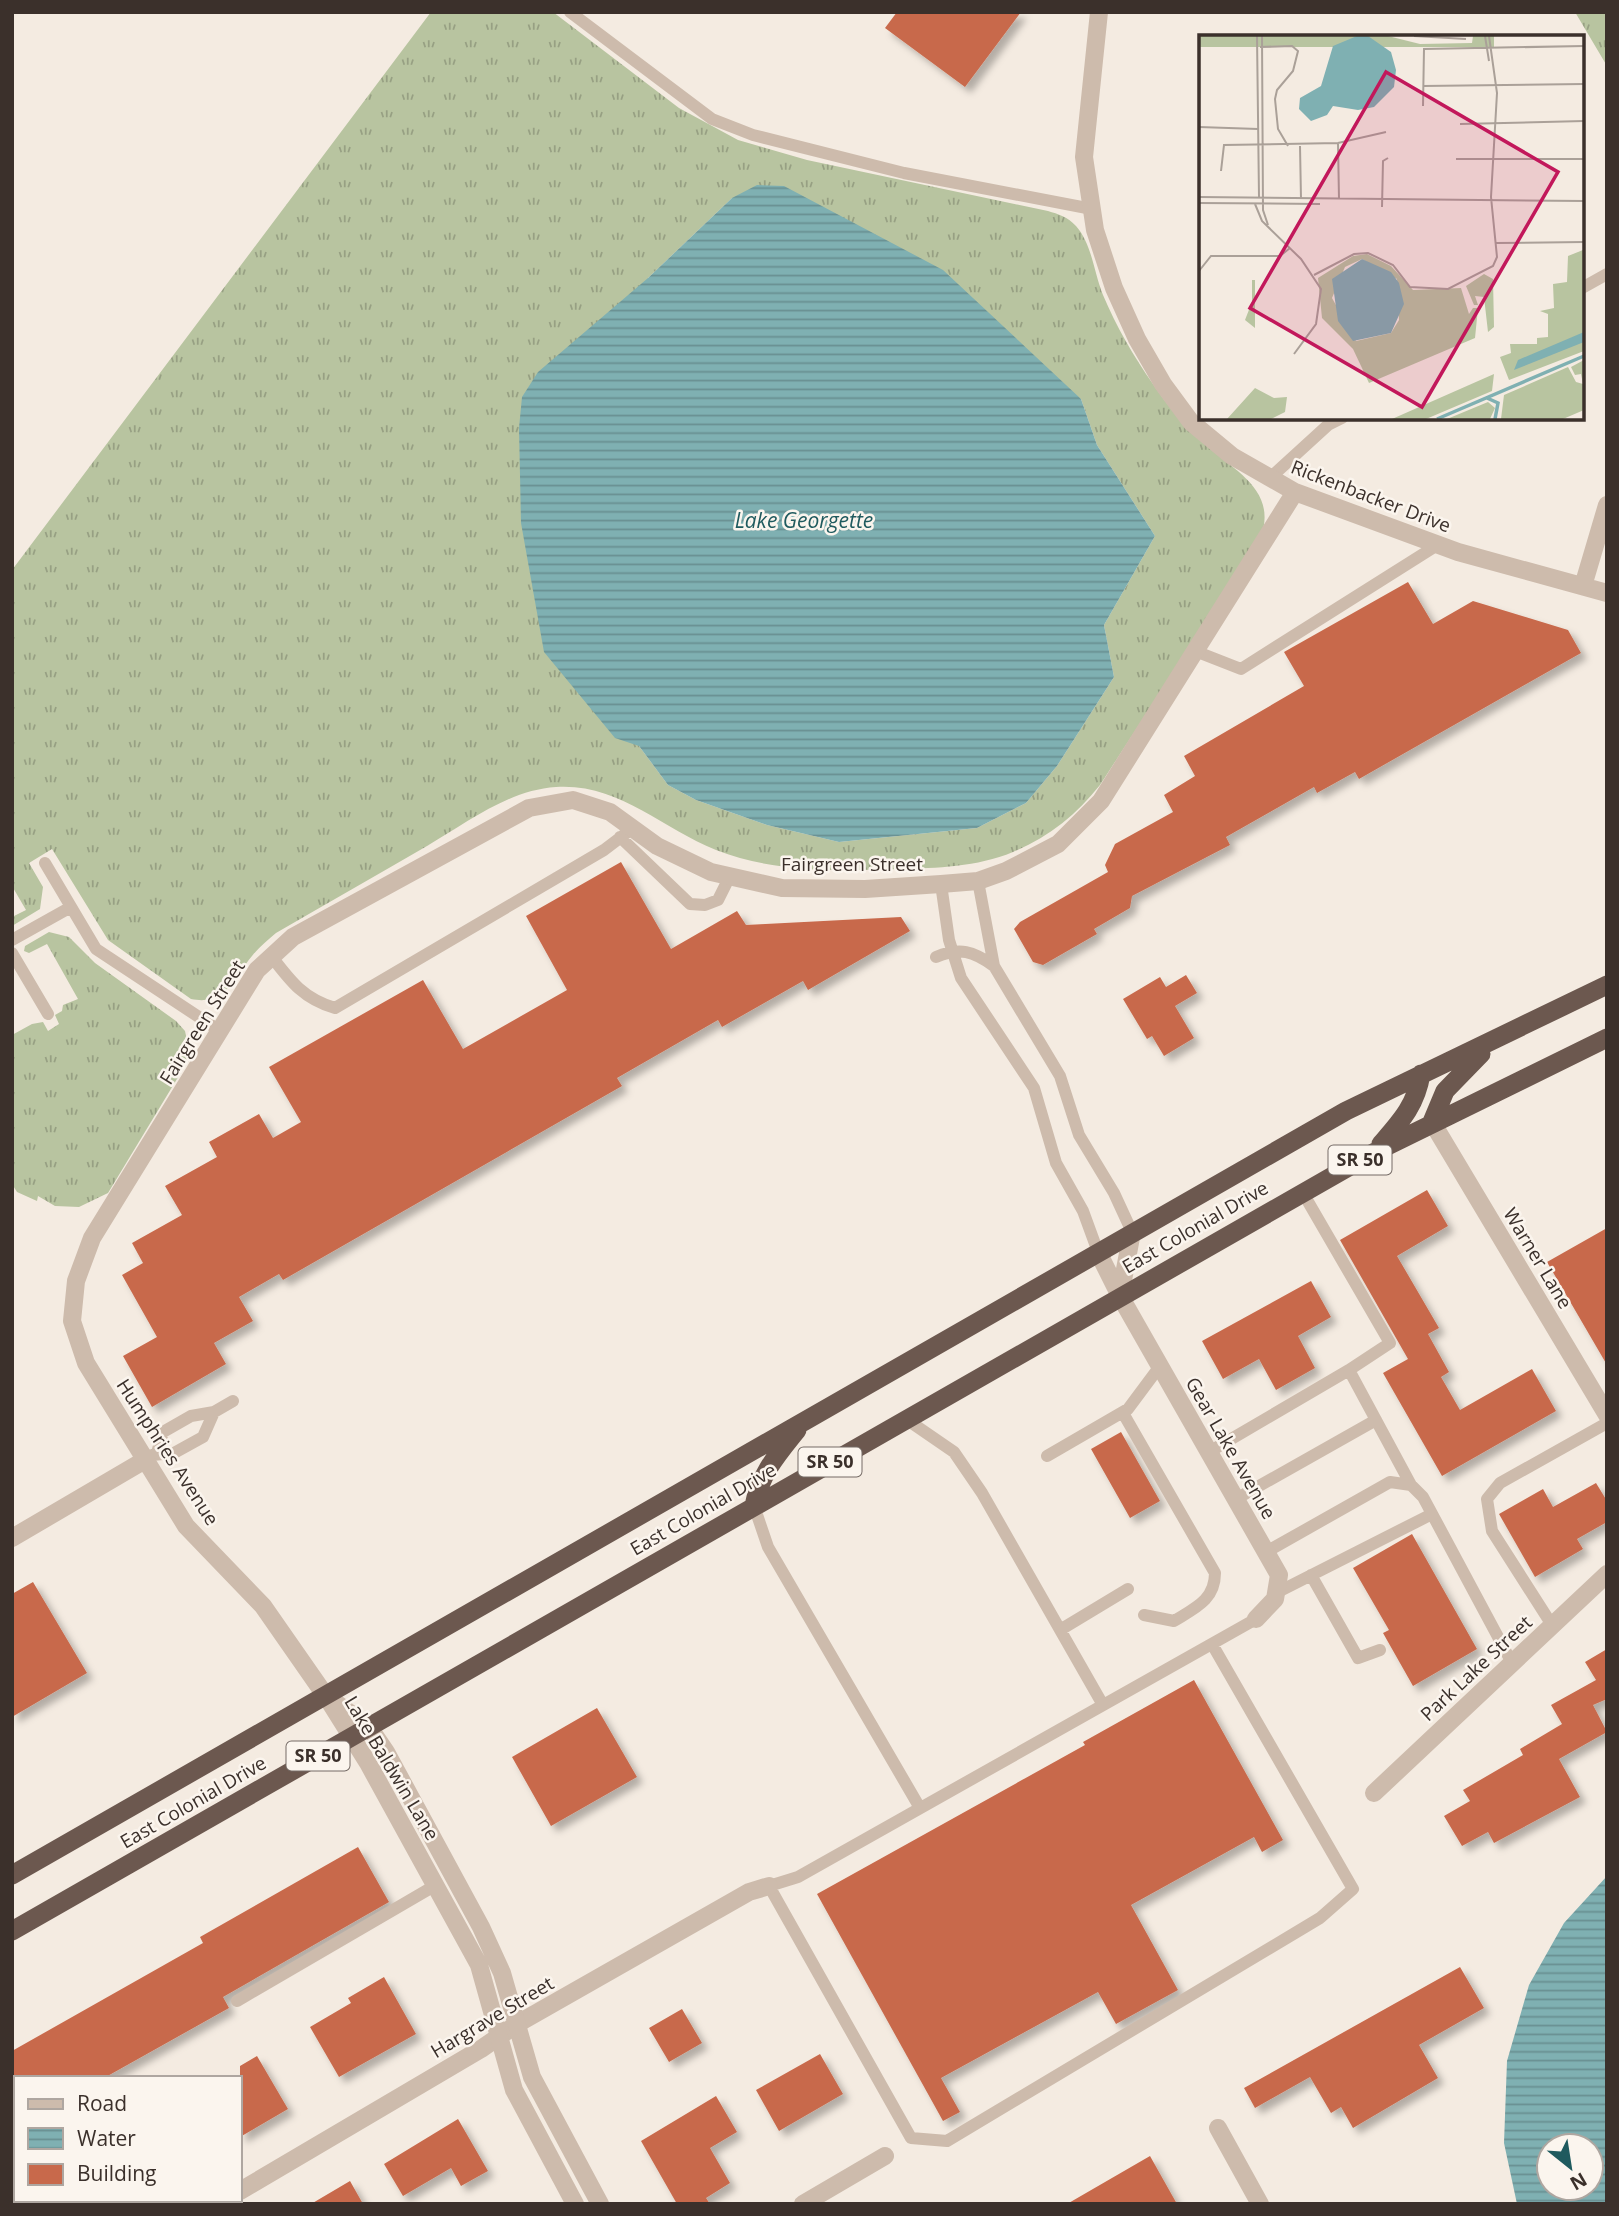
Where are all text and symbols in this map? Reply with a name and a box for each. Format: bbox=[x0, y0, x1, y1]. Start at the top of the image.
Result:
inset map bbox=[1199, 35, 1584, 420]
street label: Rickenbacker Drive bbox=[1287, 454, 1455, 538]
water label: Lake Georgette bbox=[735, 506, 873, 534]
street label: Fairgreen Street bbox=[781, 851, 923, 877]
street label: Fairgreen Street bbox=[153, 955, 251, 1089]
road number: SR 50 bbox=[1328, 1146, 1392, 1175]
street label: East Colonial Drive bbox=[1117, 1175, 1273, 1279]
street label: Warner Lane bbox=[1498, 1203, 1578, 1313]
street label: Gear Lake Avenue bbox=[1180, 1372, 1282, 1524]
street label: Humphries Avenue bbox=[111, 1374, 225, 1530]
road number: SR 50 bbox=[798, 1448, 862, 1476]
street label: East Colonial Drive bbox=[625, 1457, 781, 1561]
street label: Park Lake Street bbox=[1415, 1609, 1538, 1727]
street label: Lake Baldwin Lane bbox=[339, 1691, 445, 1845]
road number: SR 50 bbox=[286, 1742, 350, 1770]
street label: East Colonial Drive bbox=[115, 1750, 271, 1854]
street label: Hargrave Street bbox=[426, 1970, 559, 2064]
legend bbox=[14, 2076, 242, 2202]
text: Road bbox=[77, 2089, 127, 2117]
text: Water bbox=[77, 2124, 136, 2152]
north arrow bbox=[1535, 2132, 1605, 2202]
text: Building bbox=[77, 2159, 156, 2187]
text: N bbox=[1565, 2167, 1592, 2197]

